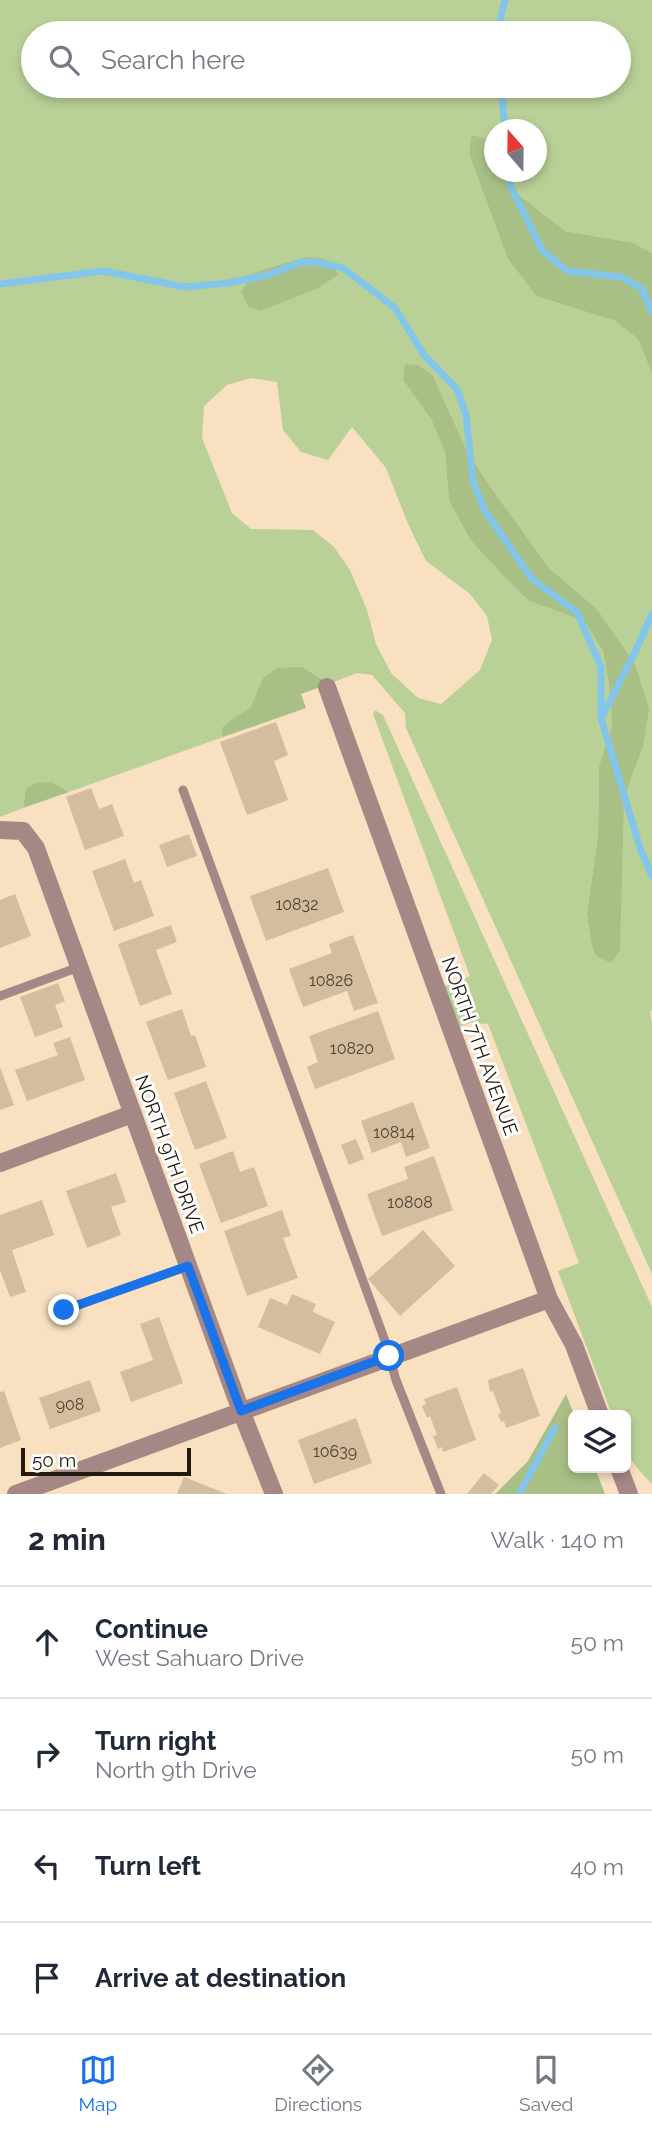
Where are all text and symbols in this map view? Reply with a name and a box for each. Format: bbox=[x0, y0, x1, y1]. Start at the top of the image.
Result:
search box bbox=[21, 21, 631, 98]
icon: search bbox=[45, 41, 83, 79]
text: Search here bbox=[101, 45, 245, 75]
north arrow bbox=[484, 119, 547, 182]
house number: 10832 bbox=[275, 895, 319, 914]
street label: NORTH 7TH AVENUE bbox=[437, 954, 523, 1138]
house number: 10826 bbox=[309, 971, 353, 990]
house number: 10820 bbox=[330, 1039, 374, 1058]
street label: NORTH 9TH DRIVE bbox=[131, 1072, 209, 1236]
house number: 10814 bbox=[373, 1123, 415, 1142]
house number: 10808 bbox=[387, 1193, 433, 1212]
route end bbox=[48, 1294, 79, 1325]
route start bbox=[373, 1340, 404, 1371]
house number: 908 bbox=[56, 1395, 84, 1414]
map controls bbox=[568, 1410, 631, 1473]
button: layers bbox=[568, 1410, 631, 1473]
house number: 10639 bbox=[313, 1442, 357, 1461]
scale bar bbox=[21, 1445, 191, 1477]
text: 50 m bbox=[32, 1449, 76, 1471]
text: 2 min bbox=[28, 1522, 106, 1557]
text: Walk · 140 m bbox=[491, 1526, 624, 1553]
text: Continue bbox=[95, 1614, 208, 1644]
icon: ahead bbox=[28, 1623, 66, 1661]
text: 50 m bbox=[570, 1629, 624, 1656]
text: West Sahuaro Drive bbox=[95, 1644, 304, 1671]
text: Turn right bbox=[95, 1726, 216, 1756]
icon: right bbox=[28, 1735, 66, 1773]
text: 50 m bbox=[570, 1741, 624, 1768]
text: North 9th Drive bbox=[95, 1756, 257, 1783]
icon: left bbox=[28, 1847, 66, 1885]
text: Turn left bbox=[95, 1851, 201, 1881]
text: 40 m bbox=[570, 1853, 624, 1880]
icon: arrive bbox=[28, 1959, 66, 1997]
text: Arrive at destination bbox=[95, 1963, 346, 1993]
tab: Map bbox=[79, 2051, 117, 2115]
tab: Directions bbox=[274, 2051, 362, 2115]
tab: Saved bbox=[519, 2051, 573, 2115]

